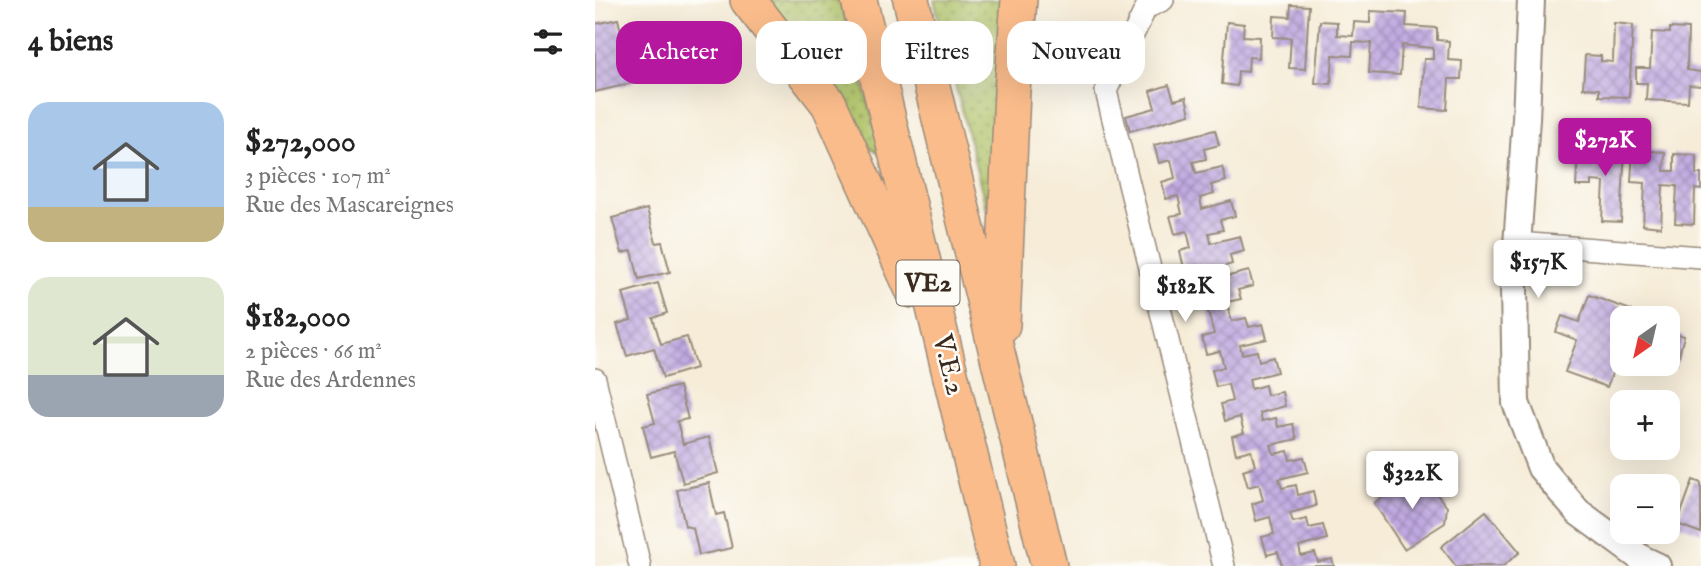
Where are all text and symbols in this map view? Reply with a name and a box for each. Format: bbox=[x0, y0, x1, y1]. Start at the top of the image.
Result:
chip: Acheter bbox=[616, 21, 742, 84]
chip: Louer bbox=[756, 21, 867, 84]
chip: Filtres bbox=[881, 21, 993, 84]
chip: Nouveau bbox=[1007, 21, 1145, 84]
text: 4 biens bbox=[28, 23, 113, 61]
icon: filters bbox=[529, 23, 567, 61]
pin: $272K bbox=[1556, 118, 1654, 178]
text: $272,000 bbox=[245, 124, 356, 162]
text: $272K bbox=[1574, 126, 1636, 155]
icon: home bbox=[84, 130, 168, 214]
text: 3 pièces · 107 m² bbox=[245, 162, 391, 191]
text: Rue des Mascareignes bbox=[245, 191, 454, 220]
pin: $157K bbox=[1489, 240, 1587, 300]
text: $157K bbox=[1509, 248, 1567, 277]
road number: VE2 bbox=[897, 260, 959, 306]
pin: $182K bbox=[1136, 264, 1234, 324]
text: $182K bbox=[1156, 272, 1214, 301]
text: $182,000 bbox=[245, 299, 351, 337]
icon: home bbox=[84, 305, 168, 389]
north arrow bbox=[1610, 306, 1680, 376]
map controls bbox=[1610, 306, 1680, 544]
street label: V.E.2 bbox=[923, 330, 972, 399]
text: 2 pièces · 66 m² bbox=[245, 337, 382, 366]
text: Rue des Ardennes bbox=[245, 366, 416, 395]
button: + bbox=[1610, 390, 1680, 460]
pin: $322K bbox=[1363, 452, 1461, 511]
text: $322K bbox=[1382, 459, 1442, 488]
button: − bbox=[1610, 474, 1680, 544]

